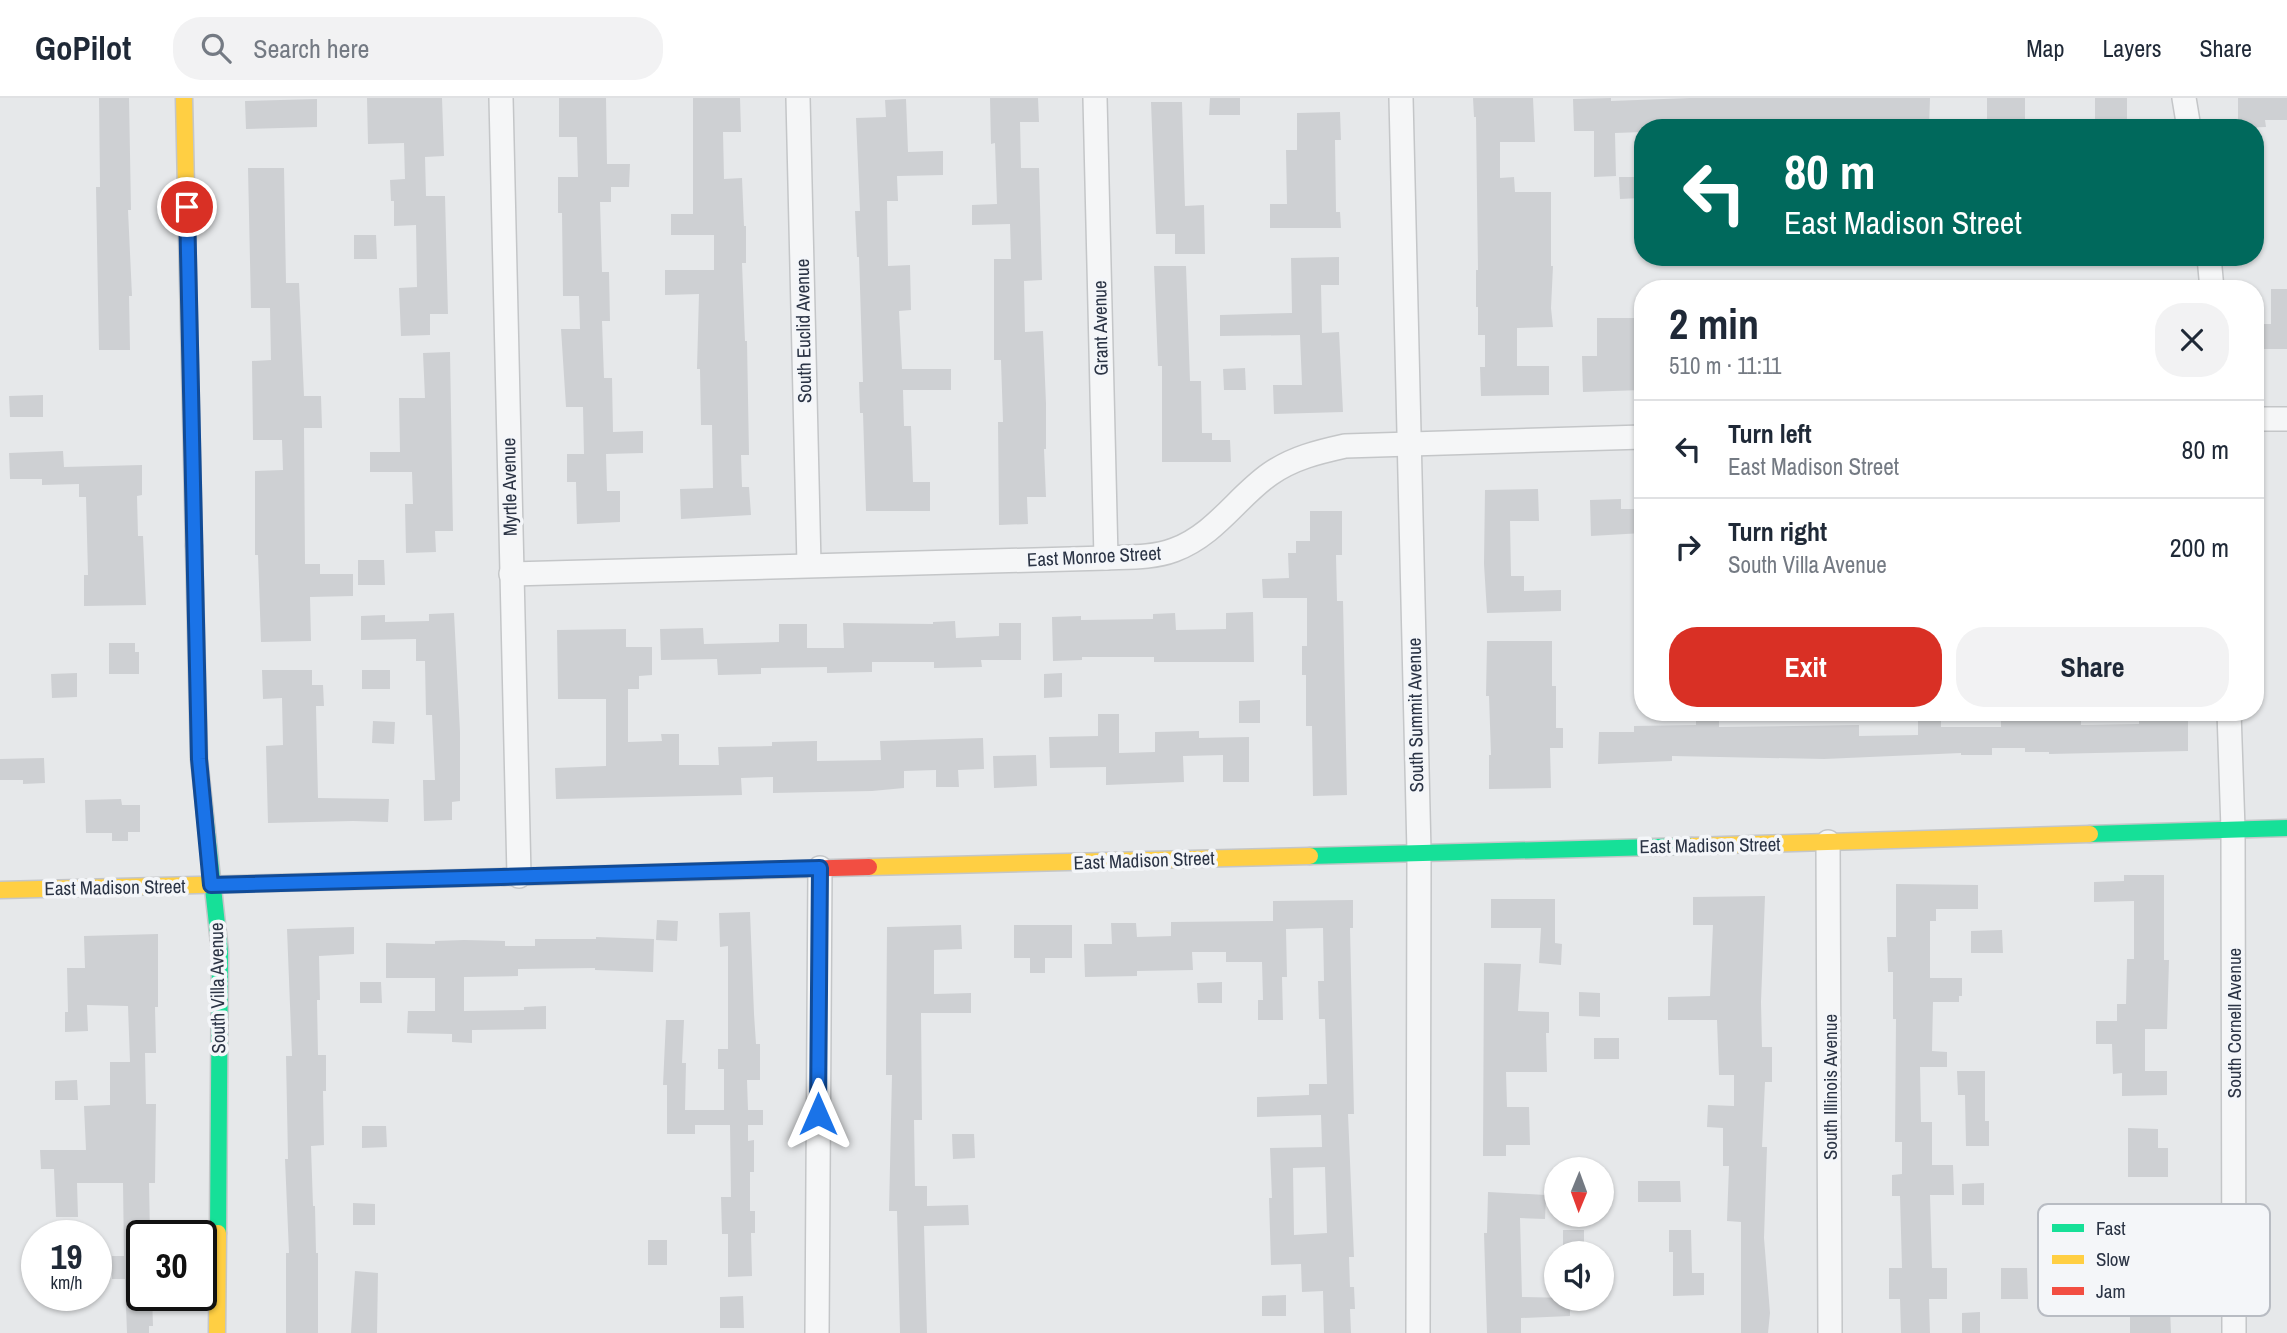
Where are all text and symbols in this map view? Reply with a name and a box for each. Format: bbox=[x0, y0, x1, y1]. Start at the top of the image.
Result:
search box bbox=[173, 17, 663, 80]
text: GoPilot bbox=[35, 26, 131, 70]
icon: search bbox=[197, 29, 235, 67]
text: Search here bbox=[253, 31, 369, 66]
text: Map bbox=[2026, 32, 2064, 64]
text: Layers bbox=[2102, 32, 2161, 64]
text: Share bbox=[2199, 32, 2252, 64]
text: 80 m bbox=[1784, 138, 1876, 204]
icon: left bbox=[1669, 147, 1760, 238]
pin bbox=[157, 177, 217, 237]
icon: arrive bbox=[168, 188, 206, 226]
text: East Madison Street bbox=[1784, 201, 2022, 244]
street label: South Euclid Avenue bbox=[789, 259, 817, 403]
street label: Grant Avenue bbox=[1086, 280, 1114, 376]
text: 2 min bbox=[1669, 296, 1759, 352]
button: close bbox=[2155, 303, 2229, 377]
text: 510 m · 11:11 bbox=[1669, 350, 1782, 381]
text: Turn left bbox=[1728, 416, 1812, 451]
icon: left bbox=[1669, 430, 1707, 468]
text: 80 m bbox=[2182, 432, 2229, 467]
street label: Myrtle Avenue bbox=[495, 438, 523, 536]
text: East Madison Street bbox=[1728, 451, 1899, 482]
text: Turn right bbox=[1728, 514, 1827, 549]
icon: right bbox=[1669, 528, 1707, 566]
text: 200 m bbox=[2170, 530, 2229, 565]
street label: East Monroe Street bbox=[1026, 539, 1162, 572]
text: South Villa Avenue bbox=[1728, 549, 1887, 580]
button: Exit bbox=[1669, 627, 1942, 707]
button: Share bbox=[1956, 627, 2229, 707]
street label: South Summit Avenue bbox=[1401, 637, 1429, 793]
street label: East Madison Street bbox=[1639, 831, 1781, 859]
street label: East Madison Street bbox=[1073, 845, 1216, 875]
street label: East Madison Street bbox=[44, 873, 186, 901]
street label: South Villa Avenue bbox=[203, 922, 231, 1054]
street label: South Cornell Avenue bbox=[2221, 948, 2247, 1098]
street label: South Illinois Avenue bbox=[1817, 1014, 1843, 1160]
position arrow bbox=[781, 1077, 855, 1151]
north arrow bbox=[1544, 1157, 1614, 1227]
map controls bbox=[1544, 1157, 1614, 1311]
legend bbox=[2038, 1204, 2270, 1316]
text: Fast bbox=[2096, 1215, 2126, 1241]
speed limit sign: 30 bbox=[126, 1220, 217, 1311]
text: 19 bbox=[51, 1233, 82, 1280]
button: sound bbox=[1544, 1241, 1614, 1311]
text: Slow bbox=[2096, 1246, 2131, 1272]
text: km/h bbox=[51, 1270, 83, 1295]
text: Jam bbox=[2096, 1278, 2125, 1304]

